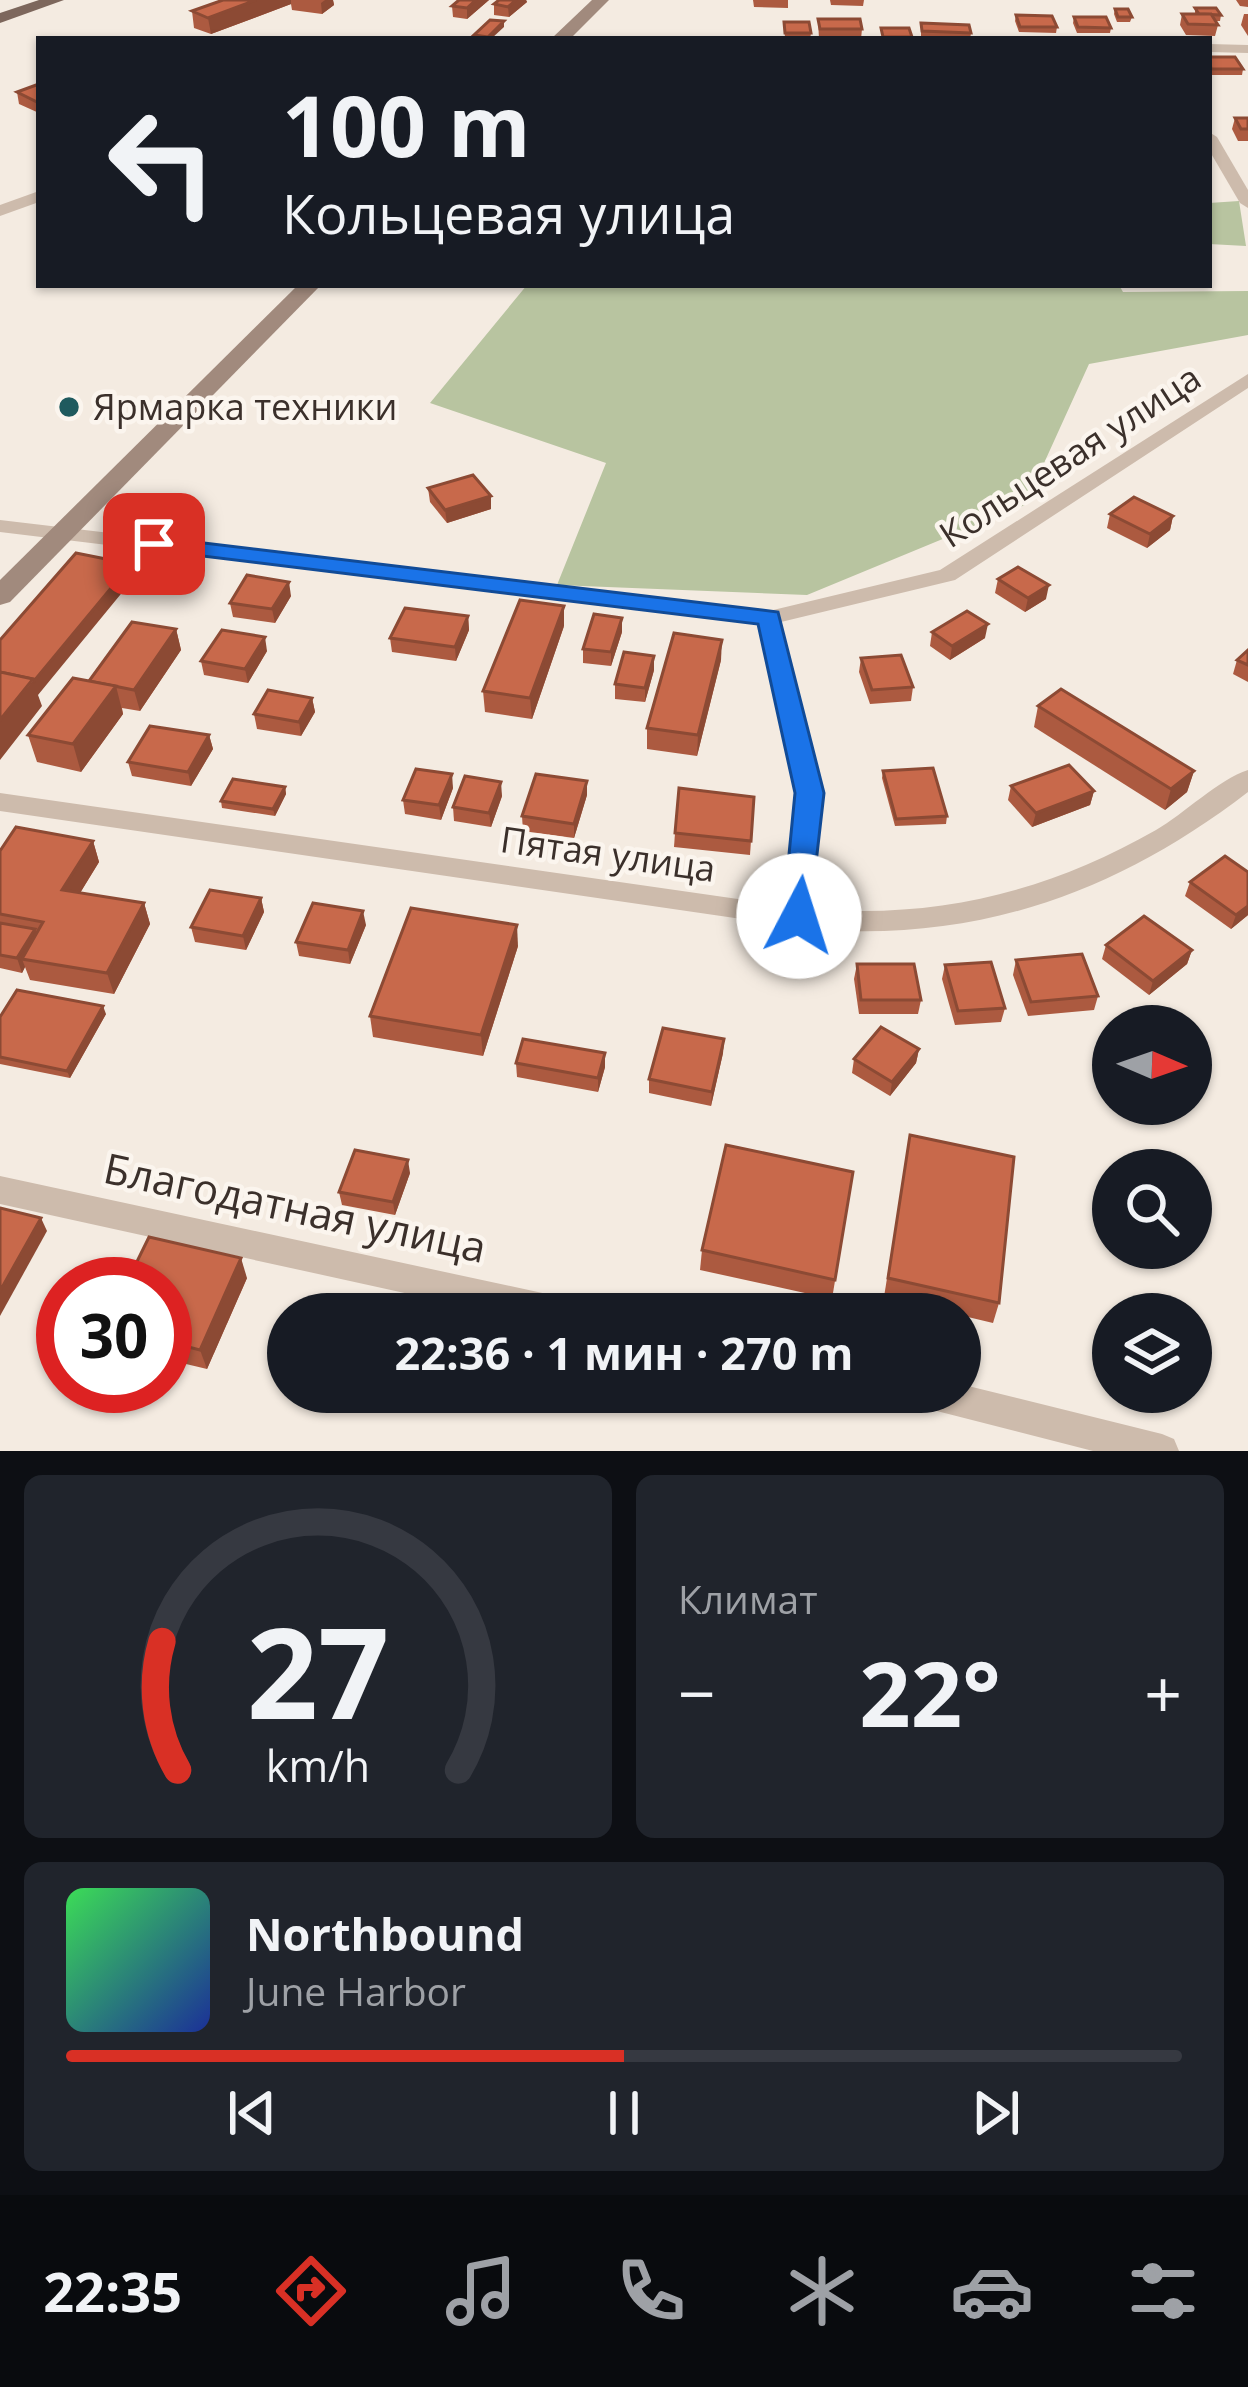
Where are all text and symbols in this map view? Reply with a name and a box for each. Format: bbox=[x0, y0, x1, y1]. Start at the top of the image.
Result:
text: 100 m bbox=[282, 67, 530, 182]
icon: left bbox=[84, 84, 240, 240]
text: Кольцевая улица bbox=[282, 176, 735, 250]
street label: Кольцевая улица bbox=[930, 353, 1210, 558]
place label: Ярмарка техники bbox=[93, 382, 397, 431]
marker: Ярмарка техники bbox=[56, 394, 82, 420]
pin bbox=[103, 493, 205, 595]
icon: arrive bbox=[121, 511, 187, 577]
street label: Пятая улица bbox=[497, 814, 719, 893]
position arrow bbox=[736, 853, 862, 979]
north arrow bbox=[1092, 1005, 1212, 1125]
map controls bbox=[1092, 1005, 1212, 1413]
street label: Благодатная улица bbox=[99, 1138, 492, 1275]
button: search bbox=[1092, 1149, 1212, 1269]
speed limit sign: 30 bbox=[36, 1257, 192, 1413]
button: layers bbox=[1092, 1293, 1212, 1413]
text: 22:36 · 1 мин · 270 m bbox=[395, 1322, 853, 1383]
text: Климат bbox=[678, 1572, 818, 1625]
text: 27 bbox=[247, 1586, 389, 1756]
text: 22° bbox=[859, 1631, 1001, 1753]
text: − bbox=[678, 1647, 716, 1737]
text: + bbox=[1144, 1647, 1182, 1737]
text: km/h bbox=[266, 1735, 370, 1794]
text: Northbound bbox=[246, 1903, 524, 1964]
text: June Harbor bbox=[246, 1964, 466, 2017]
icon: previous bbox=[219, 2080, 285, 2146]
icon: pause bbox=[591, 2080, 657, 2146]
icon: next bbox=[963, 2080, 1029, 2146]
icon: directions bbox=[269, 2249, 353, 2333]
icon: music bbox=[439, 2249, 523, 2333]
icon: phone bbox=[609, 2249, 693, 2333]
icon: climate bbox=[780, 2249, 864, 2333]
icon: car bbox=[950, 2249, 1034, 2333]
icon: filters bbox=[1121, 2249, 1205, 2333]
text: 22:35 bbox=[43, 2254, 182, 2328]

